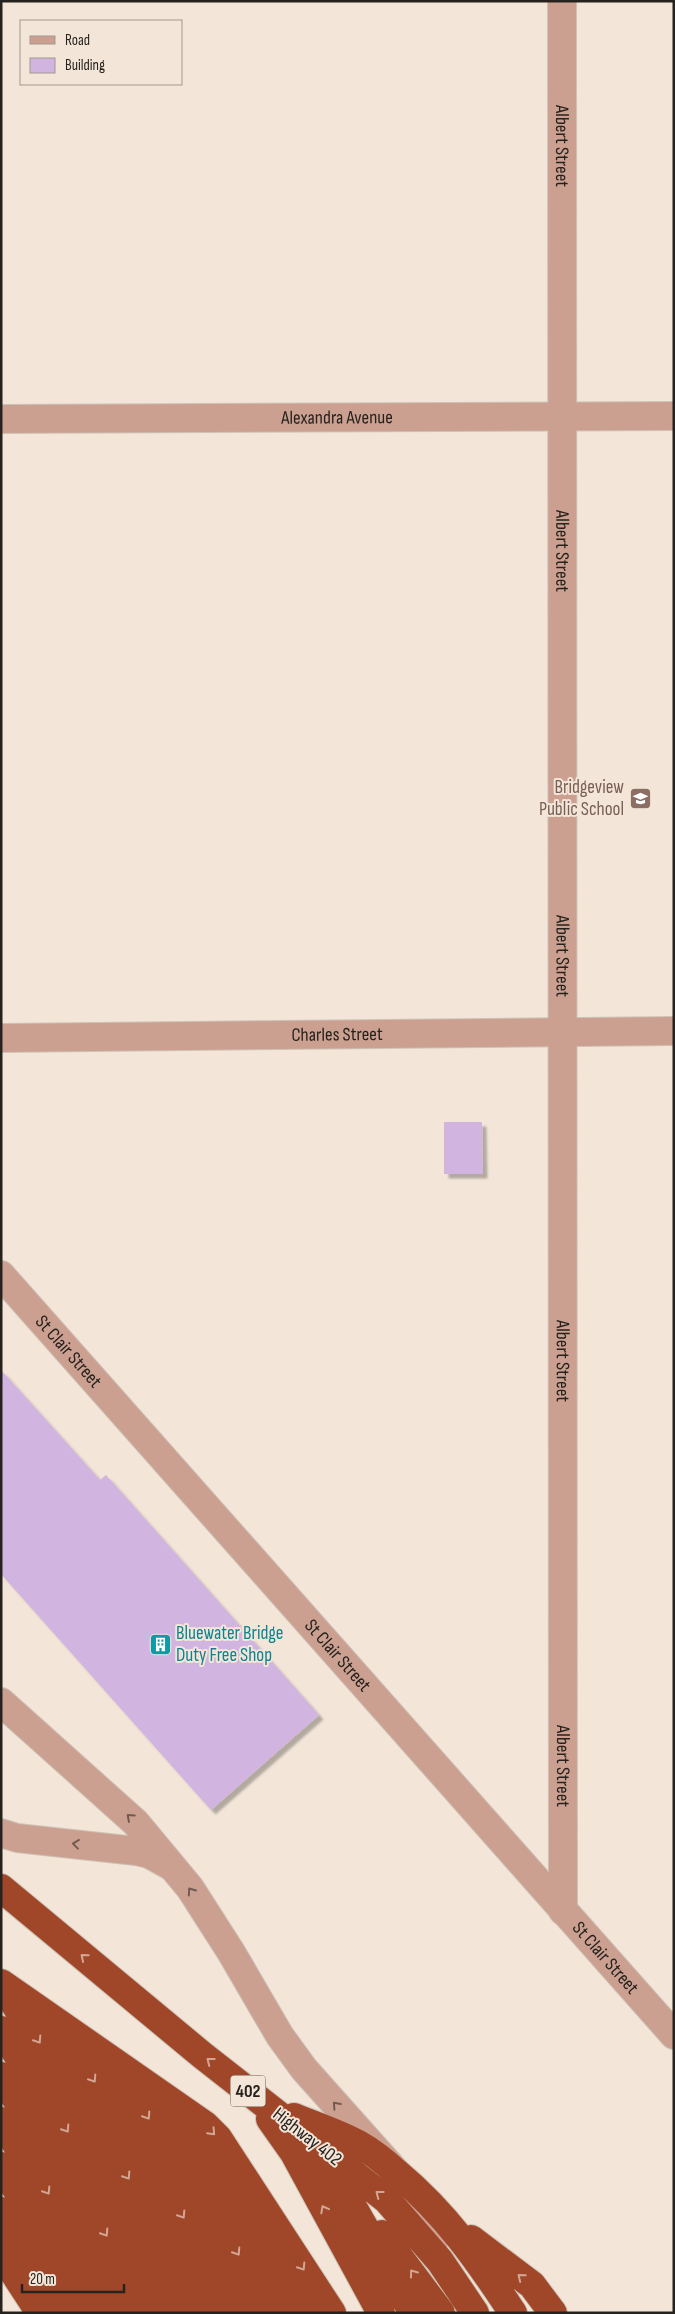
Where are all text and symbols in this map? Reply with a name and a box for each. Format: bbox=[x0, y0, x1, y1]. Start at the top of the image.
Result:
legend bbox=[20, 20, 182, 85]
text: Road bbox=[65, 31, 90, 50]
text: Building bbox=[65, 56, 105, 75]
street label: Albert Street bbox=[551, 104, 574, 187]
street label: Alexandra Avenue bbox=[280, 406, 393, 429]
street label: Albert Street bbox=[551, 509, 574, 592]
place label: Bridgeview Public School bbox=[539, 776, 624, 821]
school or university icon: Bridgeview Public School bbox=[628, 786, 652, 810]
street label: Albert Street bbox=[551, 914, 574, 997]
street label: Charles Street bbox=[291, 1023, 383, 1046]
street label: St Clair Street bbox=[30, 1310, 107, 1393]
street label: Albert Street bbox=[551, 1319, 574, 1402]
street label: St Clair Street bbox=[300, 1614, 376, 1696]
place label: Bluewater Bridge Duty Free Shop bbox=[176, 1622, 284, 1667]
building icon: Bluewater Bridge Duty Free Shop bbox=[148, 1632, 172, 1656]
street label: Albert Street bbox=[551, 1724, 574, 1807]
one-way arrow bbox=[126, 1814, 135, 1823]
one-way arrow bbox=[72, 1839, 80, 1850]
one-way arrow bbox=[188, 1887, 197, 1897]
street label: St Clair Street bbox=[567, 1917, 644, 1999]
one-way arrow bbox=[81, 1954, 90, 1963]
one-way arrow bbox=[31, 2035, 41, 2044]
one-way arrow bbox=[206, 2058, 215, 2067]
one-way arrow bbox=[87, 2074, 96, 2083]
road number: 402 bbox=[230, 2076, 266, 2106]
one-way arrow bbox=[333, 2102, 342, 2111]
street label: Highway 402 bbox=[268, 2103, 346, 2171]
one-way arrow bbox=[141, 2111, 150, 2120]
one-way arrow bbox=[60, 2124, 70, 2133]
one-way arrow bbox=[206, 2127, 215, 2136]
one-way arrow bbox=[120, 2171, 130, 2180]
one-way arrow bbox=[41, 2185, 50, 2195]
one-way arrow bbox=[376, 2191, 385, 2199]
one-way arrow bbox=[320, 2205, 330, 2214]
one-way arrow bbox=[176, 2210, 185, 2219]
one-way arrow bbox=[99, 2228, 108, 2237]
one-way arrow bbox=[230, 2247, 240, 2256]
scale bar bbox=[22, 2262, 125, 2294]
one-way arrow bbox=[296, 2262, 306, 2271]
one-way arrow bbox=[410, 2269, 419, 2279]
text: 20 m bbox=[30, 2270, 55, 2289]
one-way arrow bbox=[518, 2273, 527, 2282]

